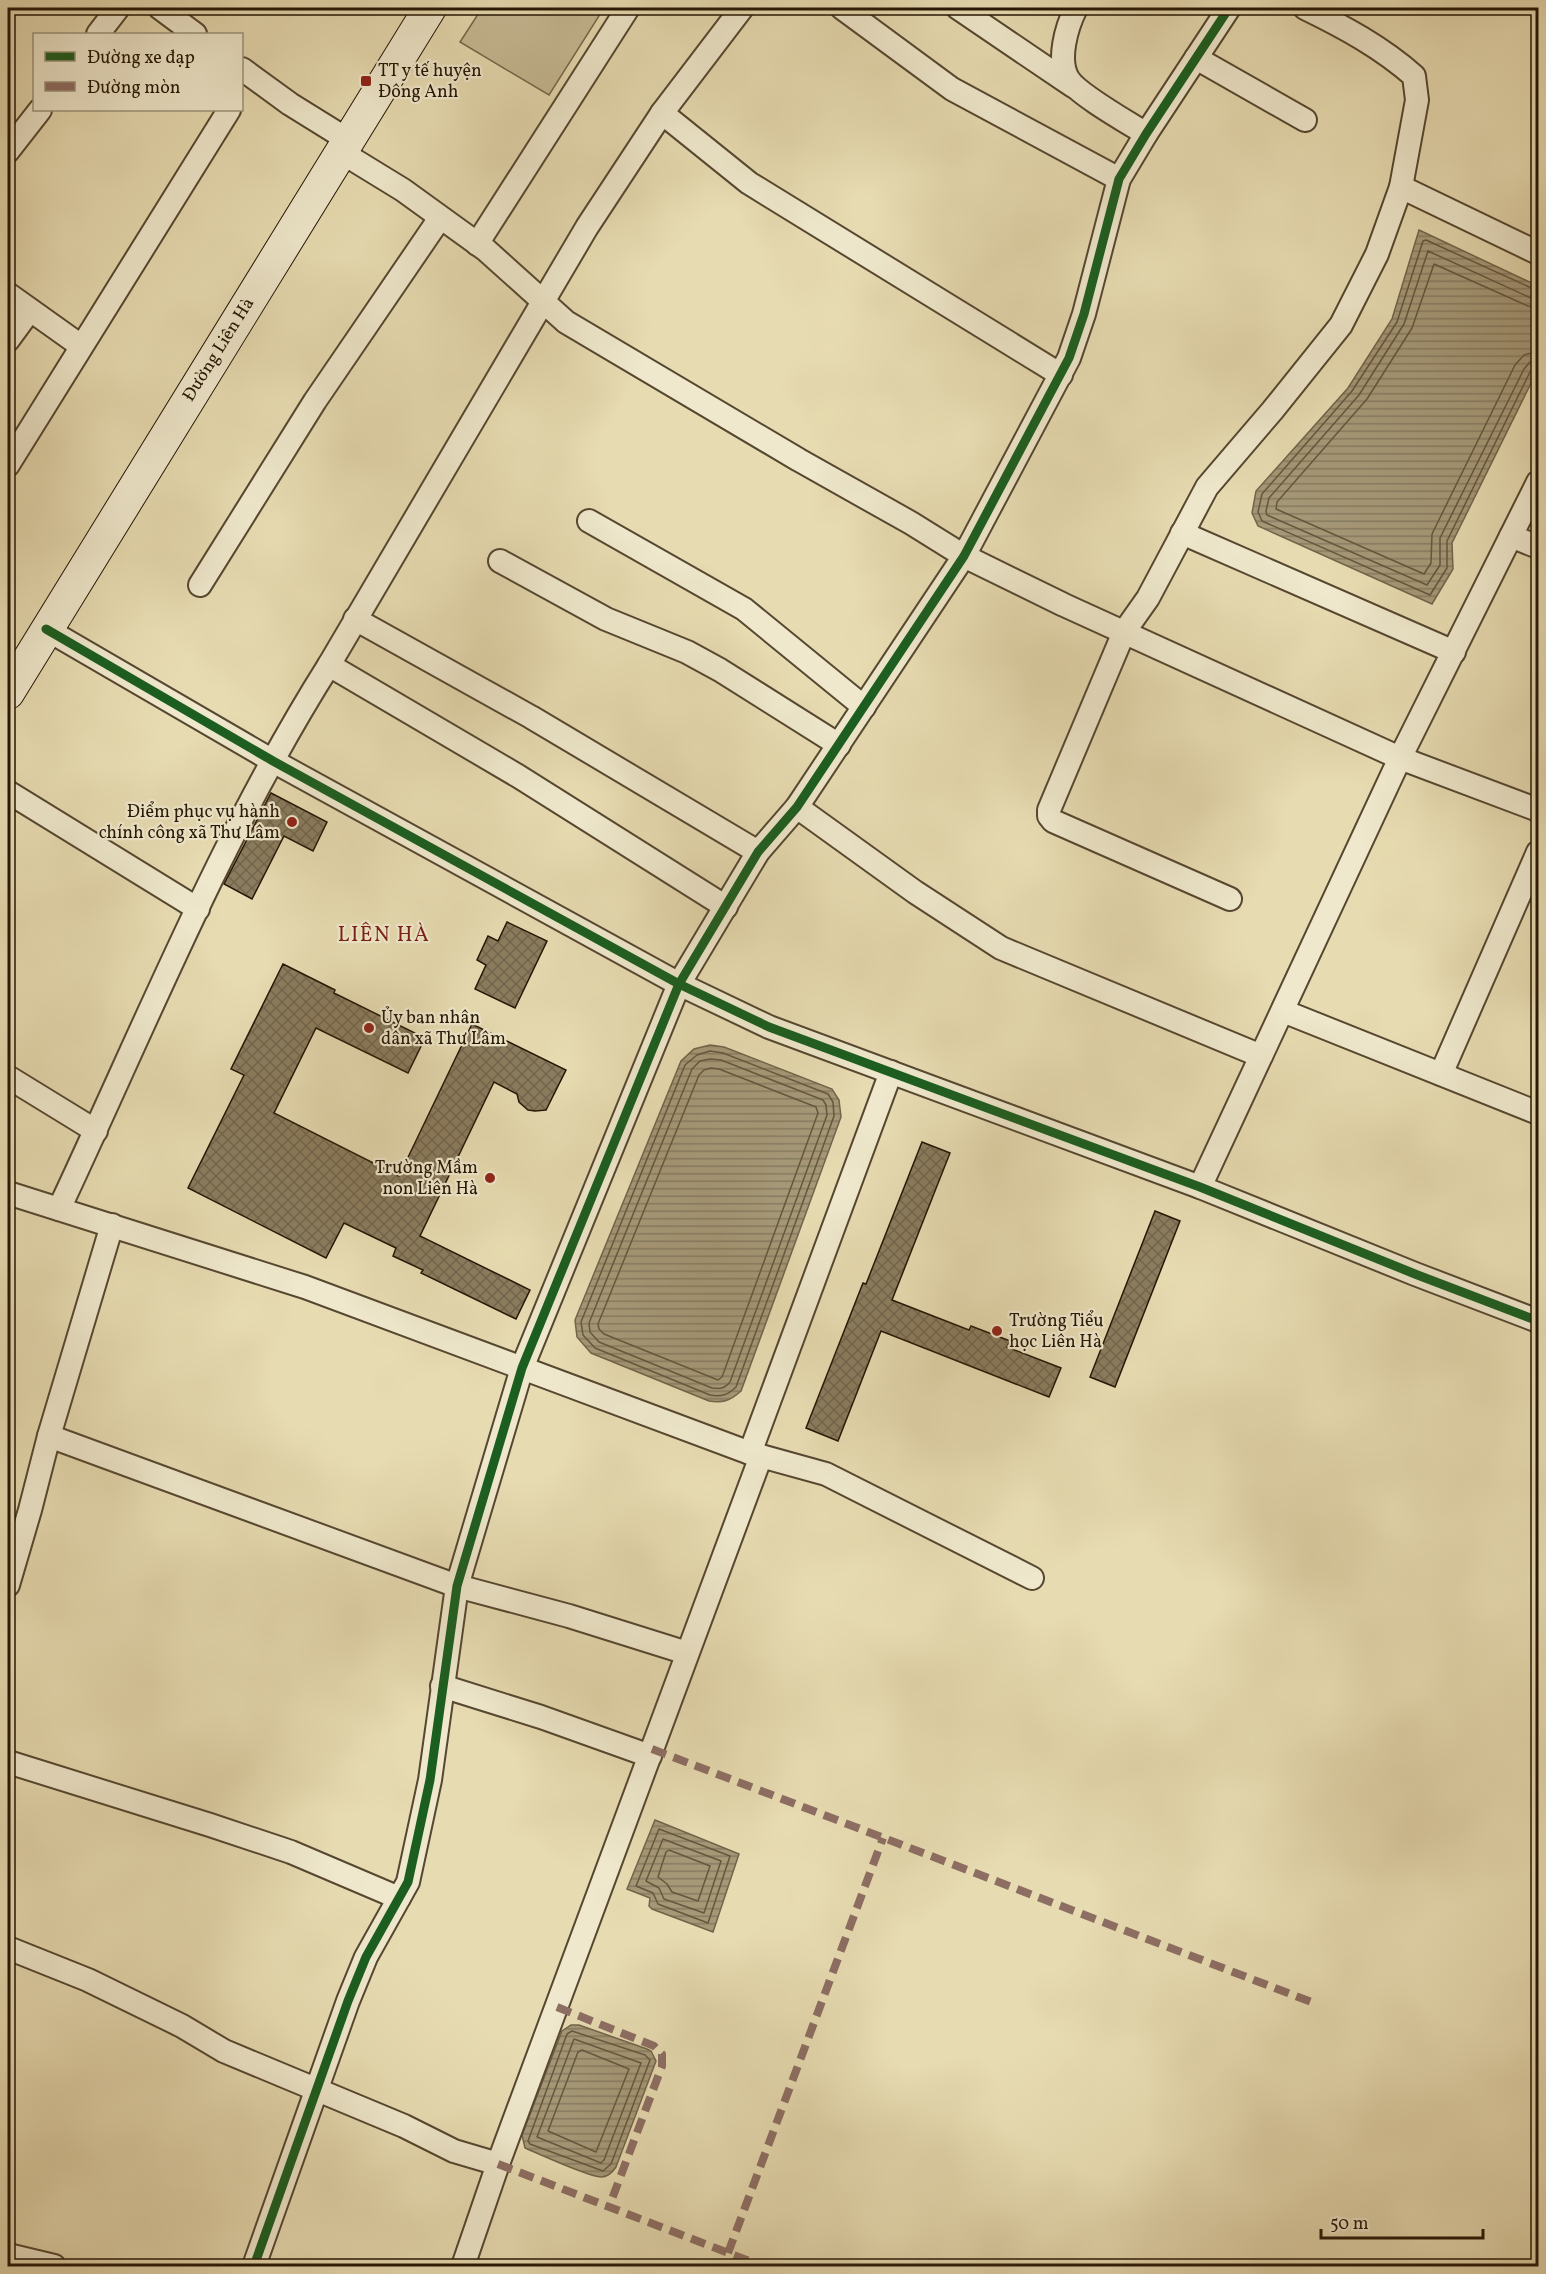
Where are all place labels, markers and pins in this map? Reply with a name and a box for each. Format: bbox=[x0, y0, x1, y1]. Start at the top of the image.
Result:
place label: TT y tế huyện Đông Anh bbox=[378, 59, 482, 105]
marker: TT y tế huyện Đông Anh bbox=[359, 74, 373, 88]
place label: Điểm phục vụ hành chính công xã Thư Lâm bbox=[99, 800, 280, 846]
marker: Điểm phục vụ hành chính công xã Thư Lâm bbox=[285, 815, 299, 829]
place label: Ủy ban nhân dân xã Thư Lâm bbox=[381, 1006, 506, 1052]
marker: Ủy ban nhân dân xã Thư Lâm bbox=[362, 1021, 376, 1035]
place label: Trường Mầm non Liên Hà bbox=[375, 1156, 478, 1202]
marker: Trường Mầm non Liên Hà bbox=[483, 1171, 497, 1185]
place label: Trường Tiểu học Liên Hà bbox=[1009, 1309, 1104, 1355]
marker: Trường Tiểu học Liên Hà bbox=[990, 1324, 1004, 1338]

